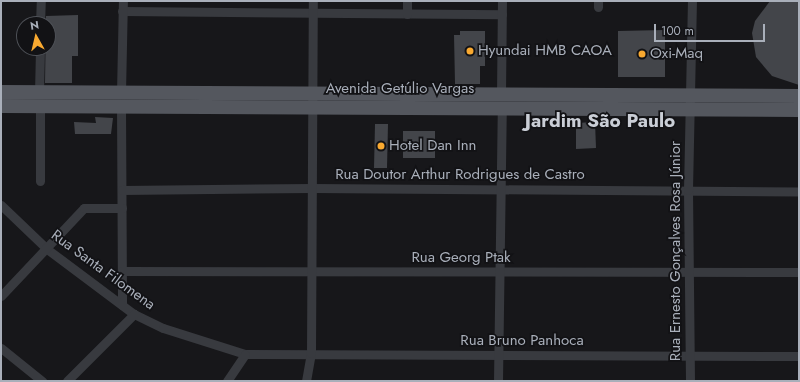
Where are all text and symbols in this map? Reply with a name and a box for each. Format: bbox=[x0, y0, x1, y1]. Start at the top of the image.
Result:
north arrow bbox=[16, 16, 56, 56]
scale bar bbox=[656, 16, 767, 42]
text: N bbox=[29, 17, 40, 34]
text: 100 m bbox=[661, 22, 694, 40]
place label: Hyundai HMB CAOA bbox=[478, 42, 612, 60]
place label: Oxi-Maq bbox=[650, 45, 703, 63]
marker: Hyundai HMB CAOA bbox=[465, 46, 475, 56]
marker: Oxi-Maq bbox=[637, 49, 647, 59]
street label: Avenida Getúlio Vargas bbox=[326, 80, 474, 98]
district label: Jardim São Paulo bbox=[525, 110, 675, 132]
place label: Hotel Dan Inn bbox=[389, 137, 476, 155]
marker: Hotel Dan Inn bbox=[376, 141, 386, 151]
street label: Rua Ernesto Gonçalves Rosa Júnior bbox=[667, 141, 685, 361]
street label: Rua Doutor Arthur Rodrigues de Castro bbox=[335, 166, 585, 184]
street label: Rua Santa Filomena bbox=[47, 226, 159, 314]
street label: Rua Georg Ptak bbox=[411, 249, 511, 267]
street label: Rua Bruno Panhoca bbox=[460, 332, 584, 350]

